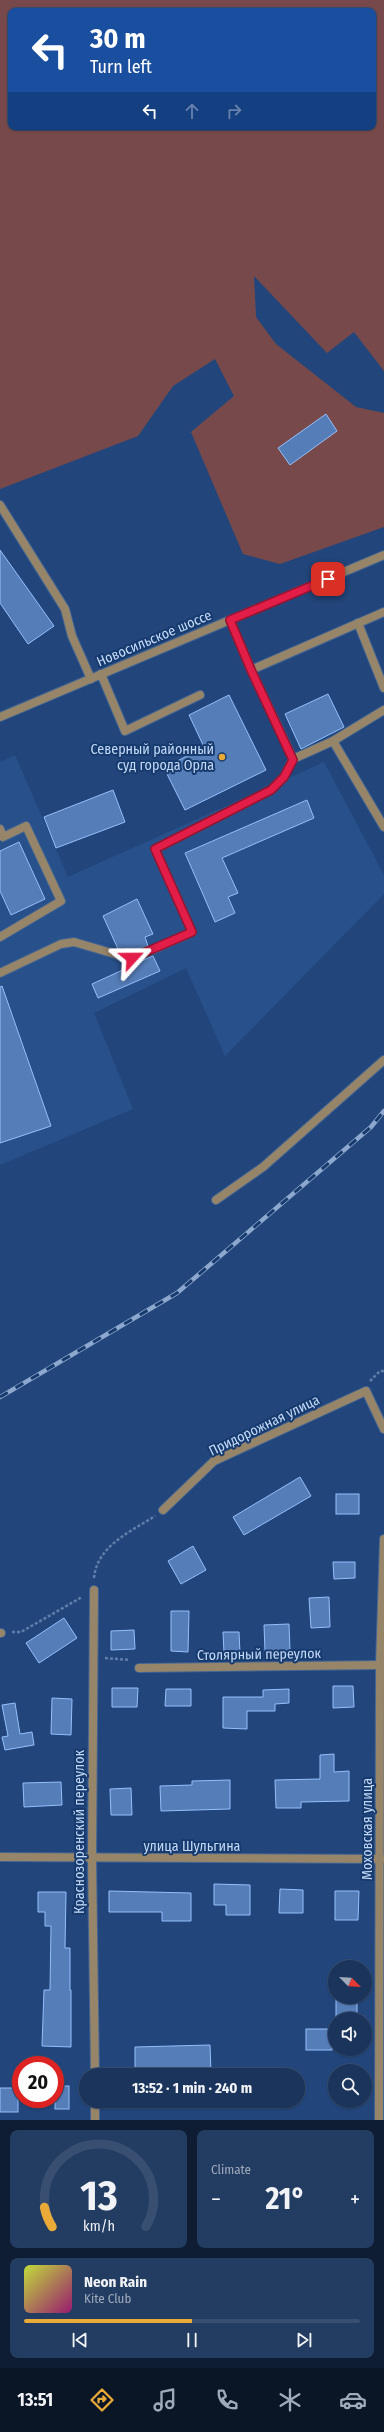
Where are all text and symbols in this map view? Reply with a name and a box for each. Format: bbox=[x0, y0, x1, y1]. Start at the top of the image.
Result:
text: 30 m bbox=[90, 22, 146, 55]
icon: left bbox=[24, 24, 76, 76]
text: Turn left bbox=[90, 56, 152, 78]
icon: left bbox=[139, 100, 161, 122]
icon: ahead bbox=[181, 100, 203, 122]
icon: right bbox=[223, 100, 245, 122]
pin bbox=[311, 562, 345, 596]
icon: arrive bbox=[317, 568, 339, 590]
street label: Новосильское шоссе bbox=[94, 607, 214, 670]
place label: Северный районный суд города Орла bbox=[91, 741, 214, 774]
marker: Северный районный суд города Орла bbox=[217, 752, 227, 762]
position arrow bbox=[111, 937, 153, 979]
street label: Придорожная улица bbox=[206, 1391, 322, 1460]
street label: Столярный переулок bbox=[197, 1645, 322, 1664]
street label: Краснозоренский переулок bbox=[71, 1749, 88, 1914]
street label: Моховская улица bbox=[359, 1778, 376, 1880]
street label: улица Шульгина bbox=[144, 1838, 241, 1855]
north arrow bbox=[328, 1960, 372, 2004]
map controls bbox=[328, 1960, 372, 2108]
button: sound bbox=[328, 2012, 372, 2056]
speed limit sign: 20 bbox=[12, 2056, 64, 2108]
button: search bbox=[328, 2064, 372, 2108]
text: 13:52 · 1 min · 240 m bbox=[132, 2079, 252, 2097]
text: Climate bbox=[211, 2162, 251, 2177]
text: 13 bbox=[80, 2171, 117, 2221]
text: 21° bbox=[265, 2181, 306, 2217]
text: − bbox=[211, 2186, 221, 2213]
text: + bbox=[350, 2186, 360, 2213]
text: km/h bbox=[83, 2218, 114, 2235]
text: Neon Rain bbox=[84, 2273, 147, 2291]
text: Kite Club bbox=[84, 2291, 131, 2306]
icon: previous bbox=[69, 2329, 91, 2351]
icon: pause bbox=[181, 2329, 203, 2351]
icon: next bbox=[293, 2329, 315, 2351]
icon: directions bbox=[88, 2386, 116, 2414]
icon: music bbox=[151, 2386, 179, 2414]
icon: phone bbox=[213, 2386, 241, 2414]
icon: climate bbox=[276, 2386, 304, 2414]
icon: car bbox=[339, 2386, 367, 2414]
text: 13:51 bbox=[17, 2389, 53, 2411]

